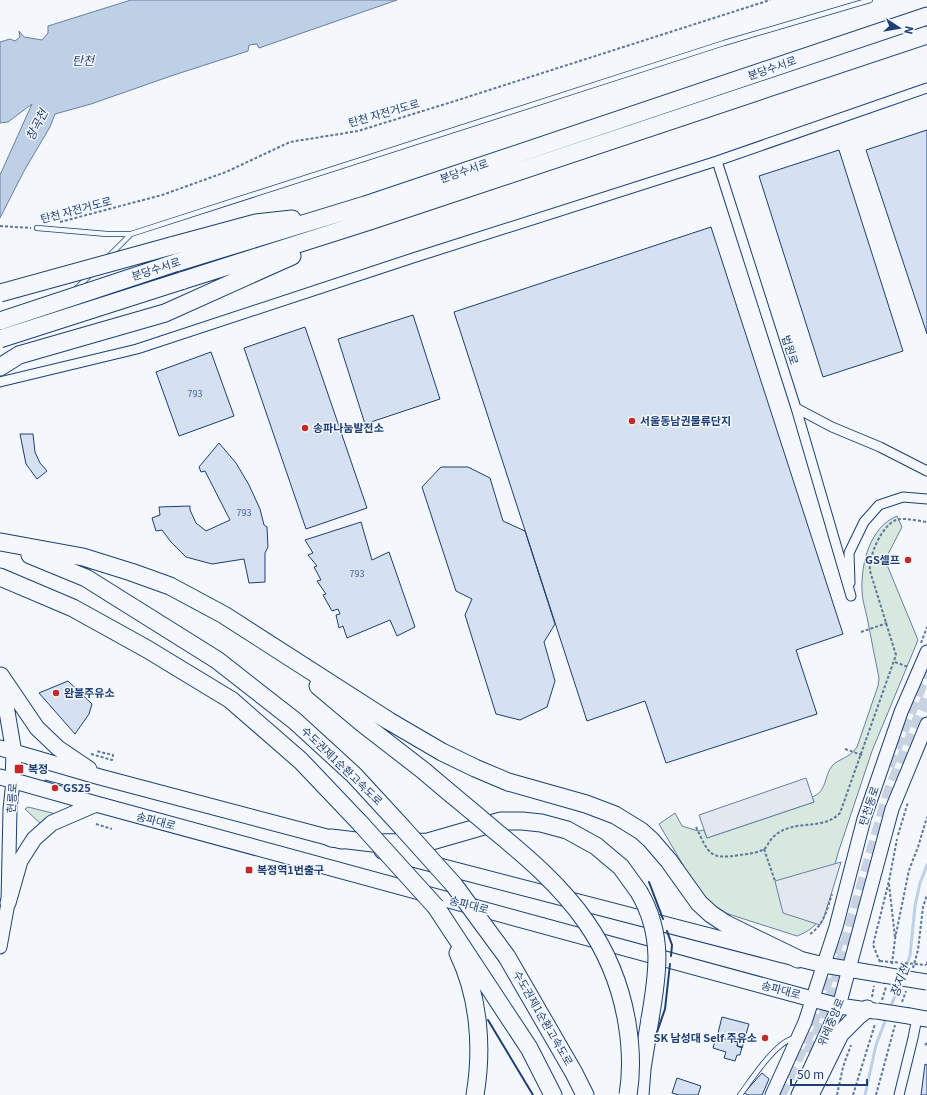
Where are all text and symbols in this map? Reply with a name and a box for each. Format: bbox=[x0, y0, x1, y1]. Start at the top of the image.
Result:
north arrow bbox=[879, 8, 919, 48]
text: N bbox=[901, 25, 918, 36]
water label: 탄천 bbox=[72, 51, 96, 68]
street label: 분당수서로 bbox=[745, 51, 798, 83]
street label: 탄천 자전거도로 bbox=[346, 94, 421, 130]
water label: 창곡천 bbox=[21, 104, 52, 143]
street label: 분당수서로 bbox=[437, 154, 490, 186]
street label: 탄천 자전거도로 bbox=[38, 192, 113, 226]
street label: 분당수서로 bbox=[129, 253, 182, 283]
street label: 법원로 bbox=[779, 333, 803, 367]
house number: 793 bbox=[188, 387, 203, 400]
place label: 서울동남권물류단지 bbox=[640, 412, 731, 428]
marker: 서울동남권물류단지 bbox=[627, 416, 637, 426]
place label: 송파나눔발전소 bbox=[313, 419, 384, 435]
marker: 송파나눔발전소 bbox=[300, 423, 310, 433]
house number: 793 bbox=[237, 506, 252, 519]
place label: GS셀프 bbox=[865, 551, 900, 567]
marker: GS셀프 bbox=[903, 555, 913, 565]
house number: 793 bbox=[350, 567, 365, 580]
place label: 완불주유소 bbox=[64, 684, 115, 700]
marker: 완불주유소 bbox=[51, 688, 61, 698]
street label: 수도권제1순환고속도로 bbox=[299, 722, 387, 808]
place label: 복정 bbox=[28, 760, 48, 776]
marker: 복정 bbox=[13, 763, 25, 775]
place label: GS25 bbox=[63, 779, 91, 795]
street label: 헌릉로 bbox=[2, 782, 20, 814]
marker: GS25 bbox=[50, 783, 60, 793]
street label: 탄천동로 bbox=[854, 784, 882, 827]
street label: 송파대로 bbox=[135, 807, 178, 833]
place label: 복정역1번출구 bbox=[257, 861, 324, 877]
marker: 복정역1번출구 bbox=[244, 865, 254, 875]
street label: 송파대로 bbox=[448, 891, 491, 917]
water label: 장지천 bbox=[885, 960, 913, 999]
street label: 수도권제1순환고속도로 bbox=[510, 967, 578, 1068]
street label: 송파대로 bbox=[760, 976, 803, 1002]
street label: 위례중앙로 bbox=[813, 995, 847, 1048]
place label: SK 남성대 Self 주유소 bbox=[654, 1029, 757, 1045]
marker: SK 남성대 Self 주유소 bbox=[760, 1033, 770, 1043]
scale bar bbox=[791, 1061, 867, 1087]
text: 50 m bbox=[797, 1065, 824, 1082]

